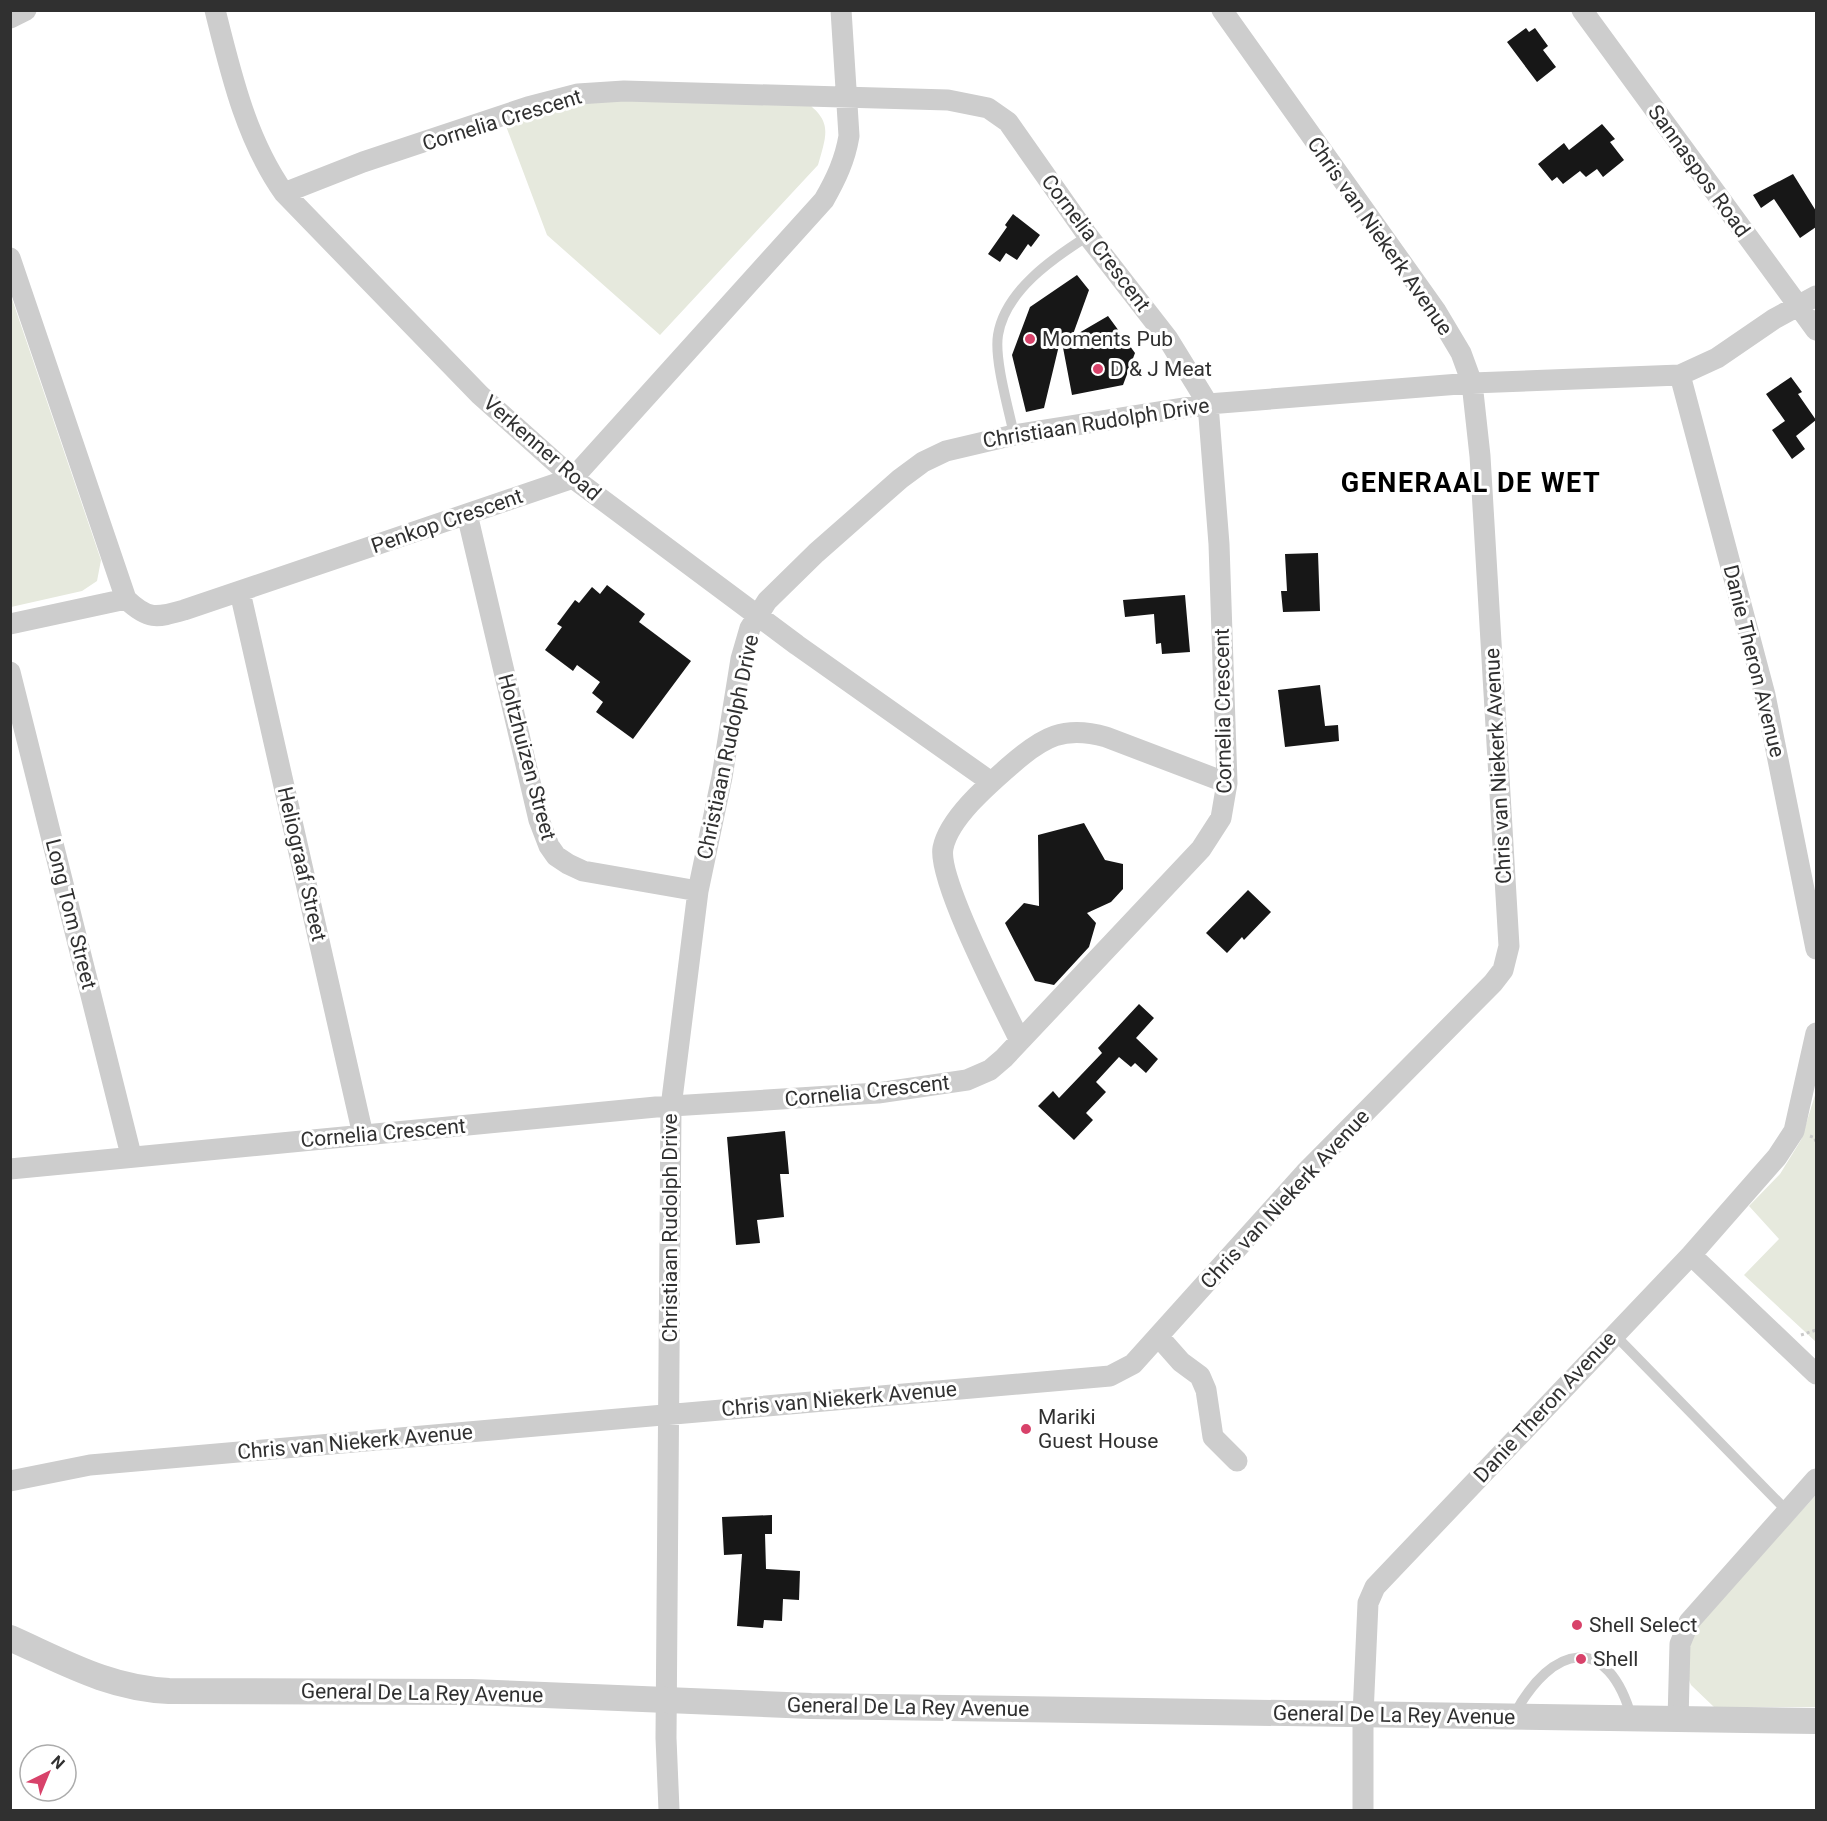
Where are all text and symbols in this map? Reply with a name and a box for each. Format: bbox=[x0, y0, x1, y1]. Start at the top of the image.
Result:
street label: Cornelia Crescent bbox=[419, 84, 585, 156]
street label: Sannaspos Road bbox=[1643, 100, 1755, 242]
street label: Chris van Niekerk Avenue bbox=[1302, 132, 1458, 340]
street label: Cornelia Crescent bbox=[1037, 170, 1155, 316]
place label: Moments Pub bbox=[1042, 327, 1173, 351]
marker: Moments Pub bbox=[1023, 332, 1037, 346]
place label: D & J Meat bbox=[1110, 357, 1212, 381]
marker: D & J Meat bbox=[1091, 362, 1105, 376]
street label: Verkenner Road bbox=[478, 391, 606, 505]
street label: Christiaan Rudolph Drive bbox=[981, 393, 1211, 453]
district label: GENERAAL DE WET bbox=[1341, 467, 1601, 499]
street label: Penkop Crescent bbox=[368, 484, 526, 558]
street label: Danie Theron Avenue bbox=[1718, 562, 1790, 760]
street label: Cornelia Crescent bbox=[1210, 628, 1236, 794]
street label: Christiaan Rudolph Drive bbox=[692, 632, 764, 862]
street label: Chris van Niekerk Avenue bbox=[1480, 647, 1516, 885]
street label: Holtzhuizen Street bbox=[493, 671, 561, 843]
street label: Heliograaf Street bbox=[273, 785, 331, 944]
street label: Long Tom Street bbox=[41, 836, 101, 992]
street label: Cornelia Crescent bbox=[783, 1070, 951, 1112]
street label: Chris van Niekerk Avenue bbox=[1196, 1104, 1374, 1294]
street label: Christiaan Rudolph Drive bbox=[658, 1113, 682, 1343]
street label: Cornelia Crescent bbox=[300, 1114, 467, 1152]
street label: Danie Theron Avenue bbox=[1469, 1327, 1621, 1487]
street label: Chris van Niekerk Avenue bbox=[720, 1377, 958, 1421]
place label: Mariki Guest House bbox=[1038, 1405, 1158, 1453]
street label: Chris van Niekerk Avenue bbox=[236, 1420, 474, 1464]
marker: Mariki Guest House bbox=[1019, 1422, 1033, 1436]
place label: Shell Select bbox=[1589, 1613, 1697, 1637]
marker: Shell Select bbox=[1570, 1618, 1584, 1632]
place label: Shell bbox=[1593, 1647, 1638, 1671]
marker: Shell bbox=[1574, 1652, 1588, 1666]
street label: General De La Rey Avenue bbox=[301, 1679, 543, 1707]
street label: General De La Rey Avenue bbox=[787, 1693, 1029, 1721]
street label: General De La Rey Avenue bbox=[1273, 1701, 1515, 1729]
north arrow bbox=[18, 1743, 78, 1803]
text: N bbox=[47, 1752, 68, 1773]

